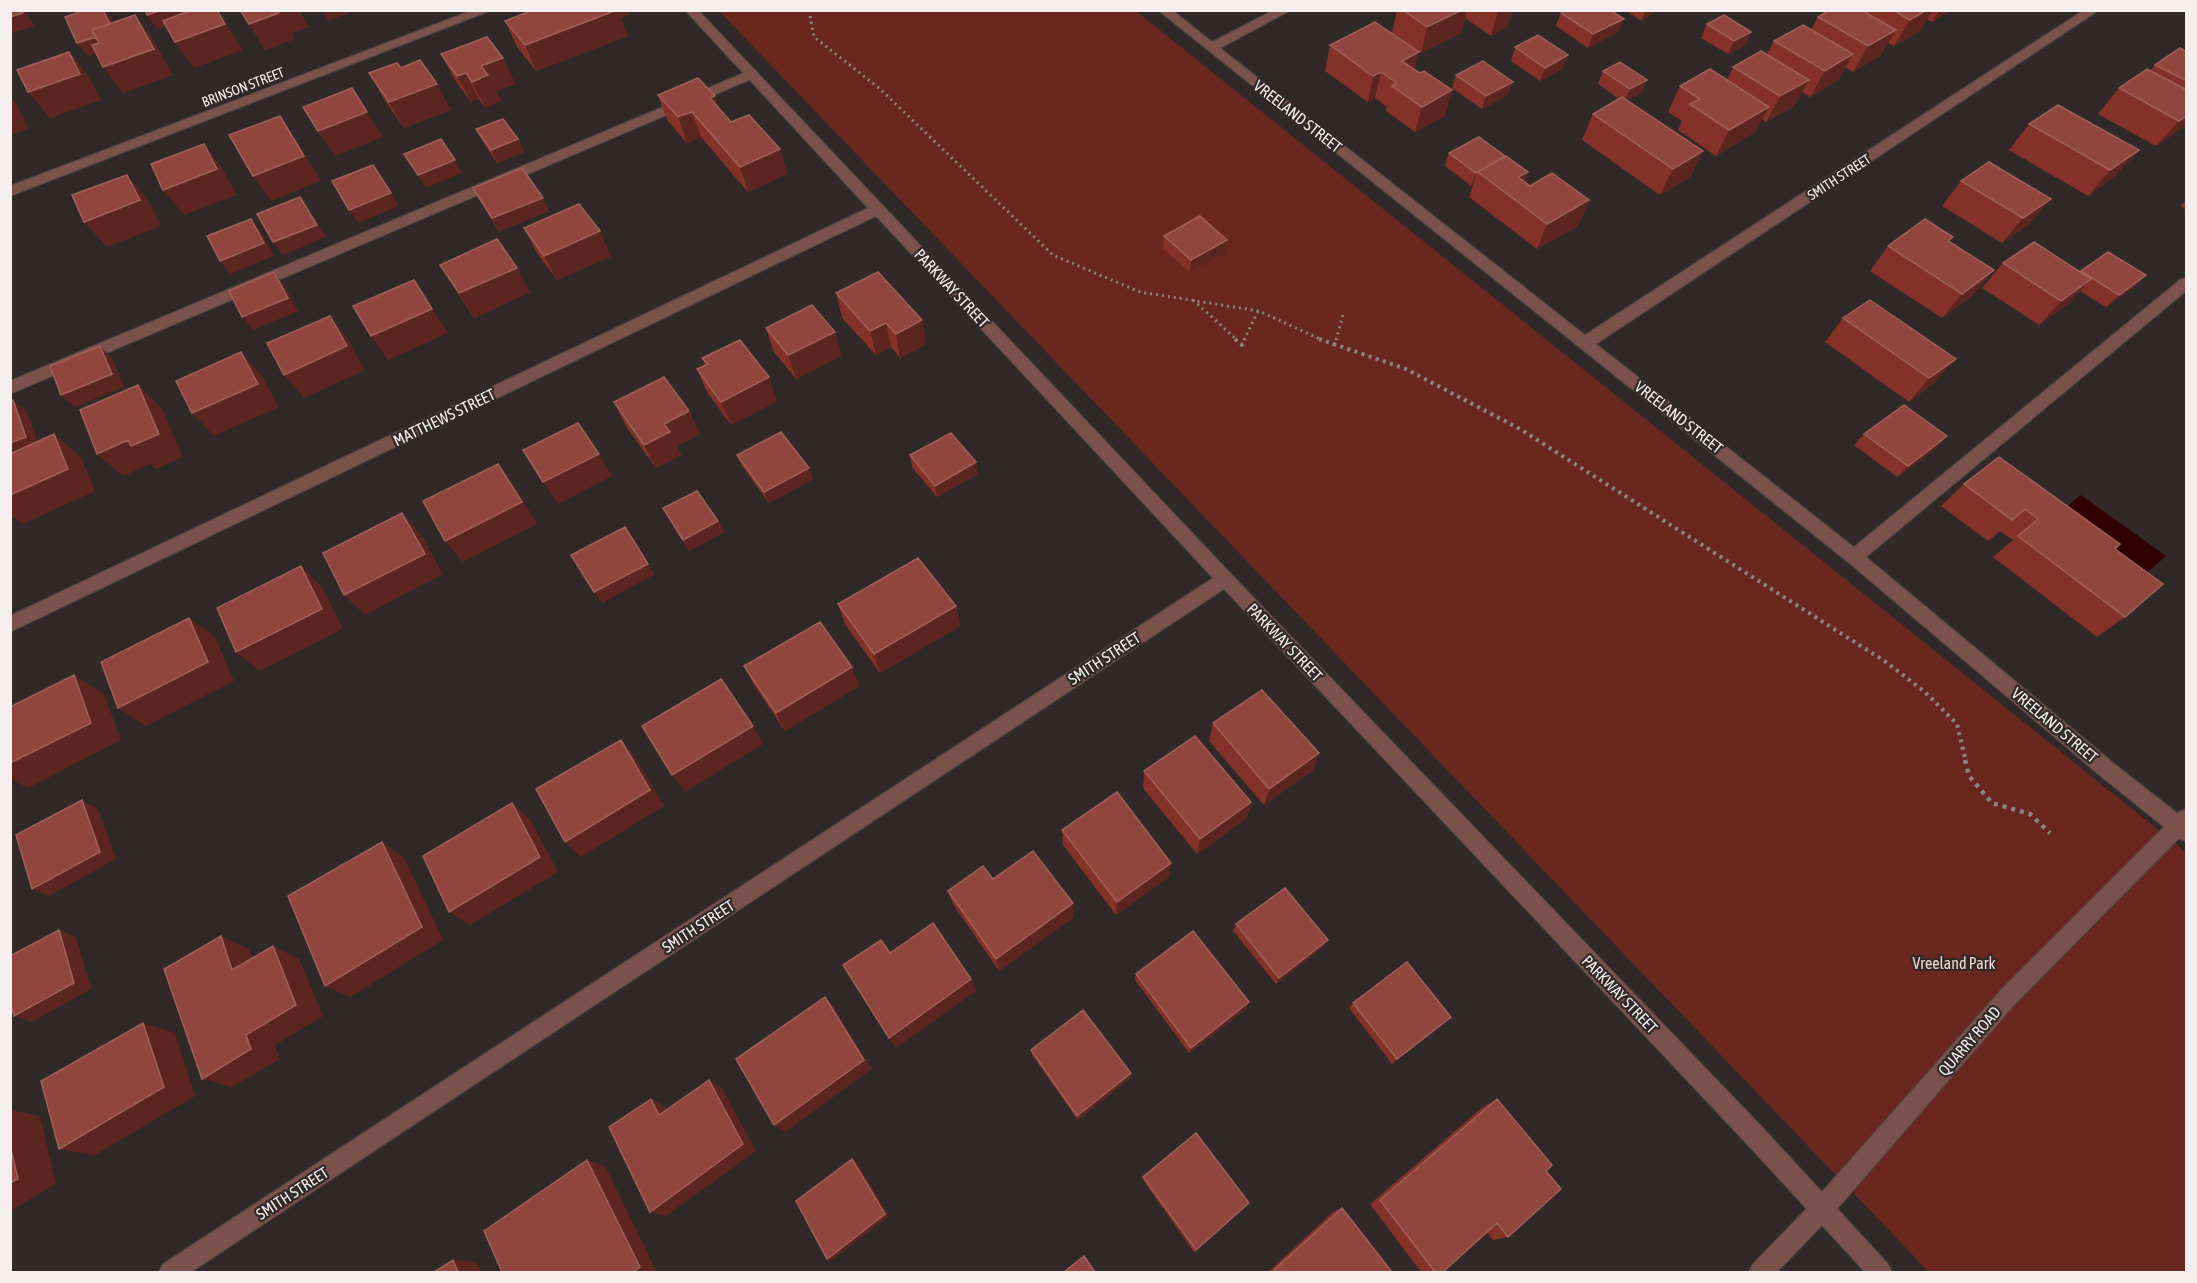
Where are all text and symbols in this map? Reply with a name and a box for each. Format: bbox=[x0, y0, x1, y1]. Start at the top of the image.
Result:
street label: BRINSON STREET bbox=[200, 64, 286, 110]
street label: VREELAND STREET bbox=[1250, 76, 1346, 156]
street label: SMITH STREET bbox=[1804, 151, 1874, 203]
street label: PARKWAY STREET bbox=[911, 245, 993, 331]
street label: VREELAND STREET bbox=[1631, 377, 1727, 457]
street label: MATTHEWS STREET bbox=[390, 385, 498, 449]
street label: PARKWAY STREET bbox=[1243, 599, 1327, 685]
street label: SMITH STREET bbox=[1065, 628, 1143, 688]
street label: VREELAND STREET bbox=[2008, 684, 2102, 766]
street label: SMITH STREET bbox=[659, 896, 737, 956]
street label: PARKWAY STREET bbox=[1578, 951, 1662, 1037]
park label: Vreeland Park bbox=[1913, 954, 1995, 972]
street label: QUARRY ROAD bbox=[1934, 1003, 2004, 1079]
street label: SMITH STREET bbox=[253, 1163, 331, 1223]

